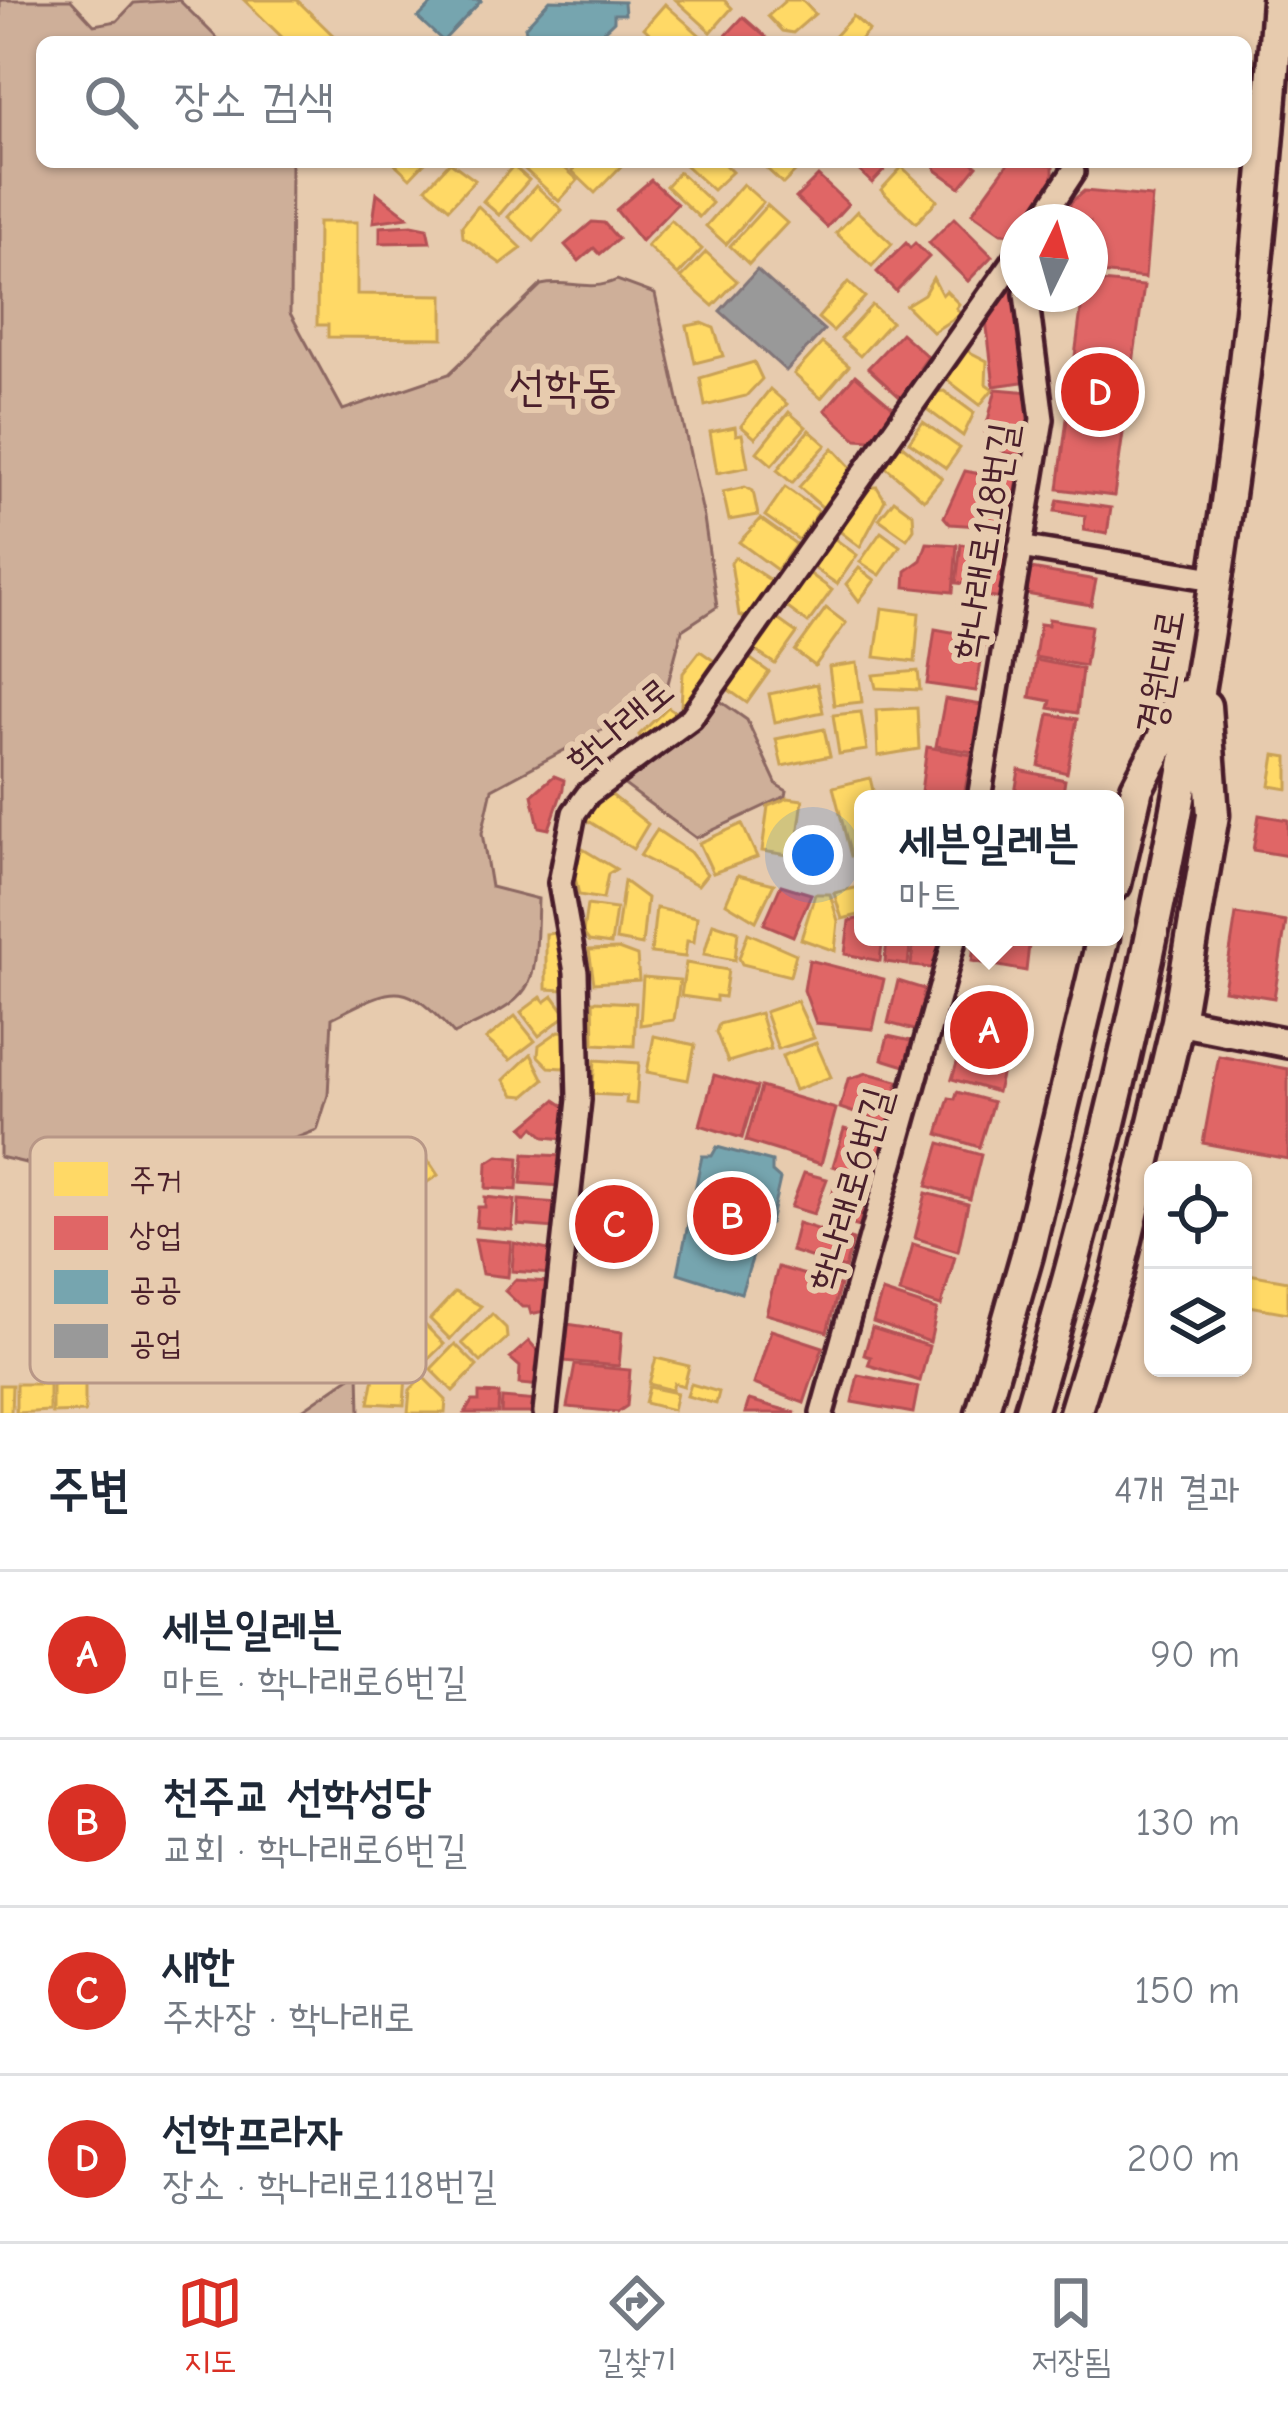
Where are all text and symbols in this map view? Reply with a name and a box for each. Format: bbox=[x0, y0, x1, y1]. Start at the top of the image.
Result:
search box bbox=[36, 36, 1252, 168]
icon: search bbox=[78, 69, 144, 135]
text: 장소 검색 bbox=[174, 74, 334, 126]
north arrow bbox=[1000, 204, 1108, 312]
pin: D bbox=[1061, 347, 1139, 437]
district label: 선학동 bbox=[509, 360, 617, 412]
street label: 학나래로118번길 bbox=[945, 420, 1026, 663]
street label: 경원대로 bbox=[1127, 606, 1194, 737]
street label: 학나래로 bbox=[557, 668, 683, 783]
popup bbox=[854, 790, 1124, 946]
text: 세븐일레븐 bbox=[898, 816, 1080, 868]
your location bbox=[783, 825, 843, 885]
text: 마트 bbox=[898, 873, 961, 918]
pin: A bbox=[950, 985, 1028, 1075]
street label: 학나래로6번길 bbox=[800, 1083, 901, 1296]
legend bbox=[30, 1137, 426, 1383]
text: 주거 bbox=[129, 1161, 182, 1199]
map controls bbox=[1144, 1161, 1252, 1377]
button: locate bbox=[1144, 1161, 1252, 1269]
pin: B bbox=[693, 1171, 771, 1261]
pin: C bbox=[575, 1179, 653, 1269]
text: 상업 bbox=[129, 1215, 182, 1253]
text: 공공 bbox=[129, 1269, 182, 1307]
button: layers bbox=[1144, 1269, 1252, 1377]
text: 공업 bbox=[129, 1323, 182, 1361]
text: 주변 bbox=[48, 1460, 130, 1519]
text: 4개 결과 bbox=[1114, 1468, 1240, 1513]
text: 세븐일레븐 bbox=[162, 1602, 343, 1654]
text: A bbox=[76, 1632, 98, 1677]
text: 90 m bbox=[1150, 1632, 1240, 1677]
text: 마트 · 학나래로6번길 bbox=[162, 1659, 467, 1704]
text: 천주교 선학성당 bbox=[162, 1770, 432, 1822]
text: B bbox=[75, 1800, 99, 1845]
text: 130 m bbox=[1136, 1800, 1240, 1845]
text: 교회 · 학나래로6번길 bbox=[162, 1827, 467, 1872]
text: 새한 bbox=[162, 1938, 234, 1990]
text: C bbox=[75, 1968, 99, 2013]
text: 150 m bbox=[1134, 1968, 1240, 2013]
text: 주차장 · 학나래로 bbox=[162, 1995, 415, 2040]
text: 선학프라자 bbox=[162, 2106, 343, 2158]
text: D bbox=[75, 2136, 99, 2181]
text: 200 m bbox=[1127, 2136, 1240, 2181]
text: 장소 · 학나래로118번길 bbox=[162, 2163, 497, 2208]
tab: 지도 bbox=[177, 2270, 243, 2383]
tab: 길찾기 bbox=[597, 2270, 677, 2383]
tab: 저장됨 bbox=[1031, 2270, 1111, 2383]

